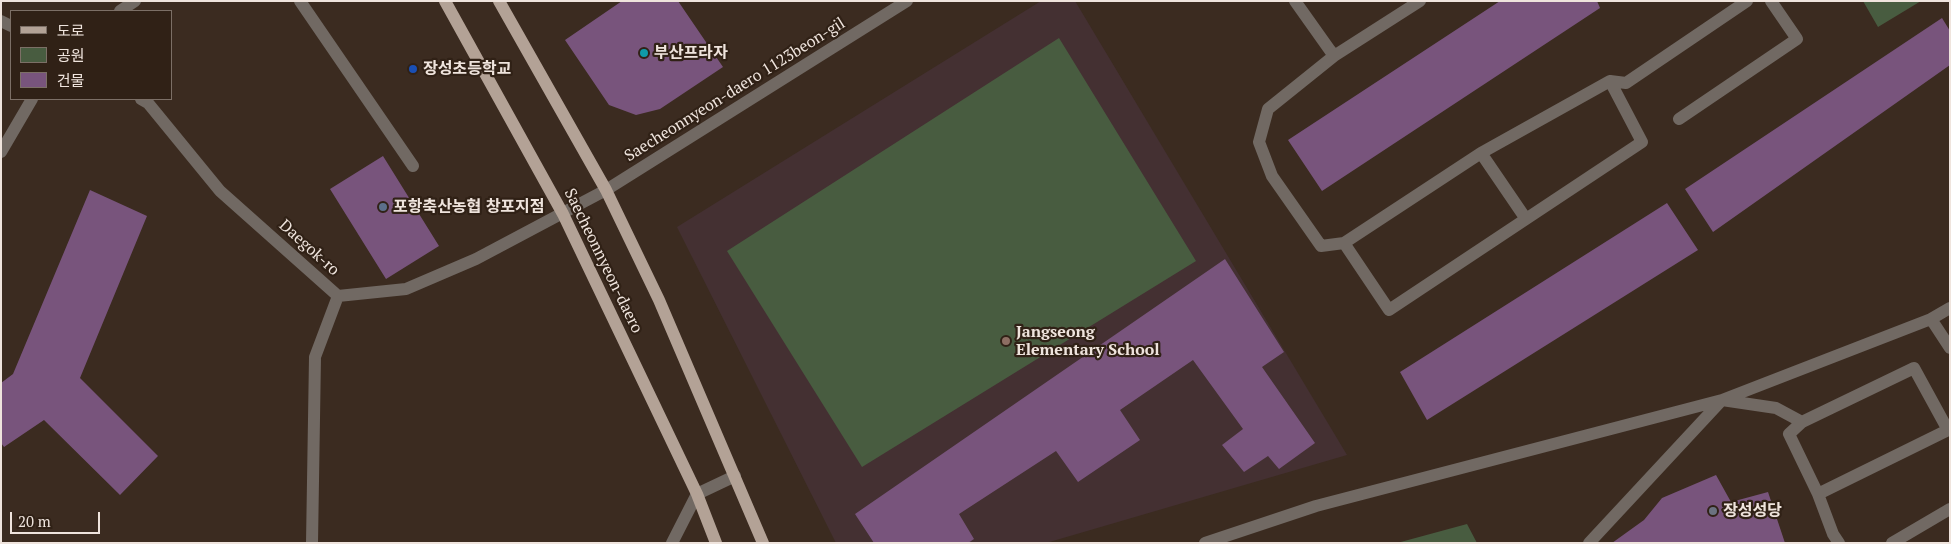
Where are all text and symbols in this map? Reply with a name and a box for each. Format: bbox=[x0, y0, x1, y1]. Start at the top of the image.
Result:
legend bbox=[10, 10, 172, 100]
street label: Saecheonnyeon-daero 1123beon-gil bbox=[621, 14, 849, 166]
text: 도로 bbox=[57, 20, 85, 40]
place label: 부산프라자 bbox=[654, 43, 728, 63]
text: 공원 bbox=[57, 45, 85, 65]
marker: 부산프라자 bbox=[638, 47, 650, 59]
place label: 장성초등학교 bbox=[423, 59, 511, 79]
marker: 장성초등학교 bbox=[407, 63, 419, 75]
text: 건물 bbox=[57, 70, 85, 90]
street label: Saecheonnyeon-daero bbox=[560, 186, 646, 336]
place label: 포항축산농협 창포지점 bbox=[393, 197, 545, 217]
marker: 포항축산농협 창포지점 bbox=[377, 201, 389, 213]
street label: Daegok-ro bbox=[275, 216, 343, 280]
place label: Jangseong Elementary School bbox=[1016, 322, 1160, 360]
marker: Jangseong Elementary School bbox=[1000, 335, 1012, 347]
place label: 장성성당 bbox=[1723, 501, 1782, 521]
scale bar bbox=[12, 502, 102, 534]
marker: 장성성당 bbox=[1707, 505, 1719, 517]
text: 20 m bbox=[18, 511, 51, 531]

